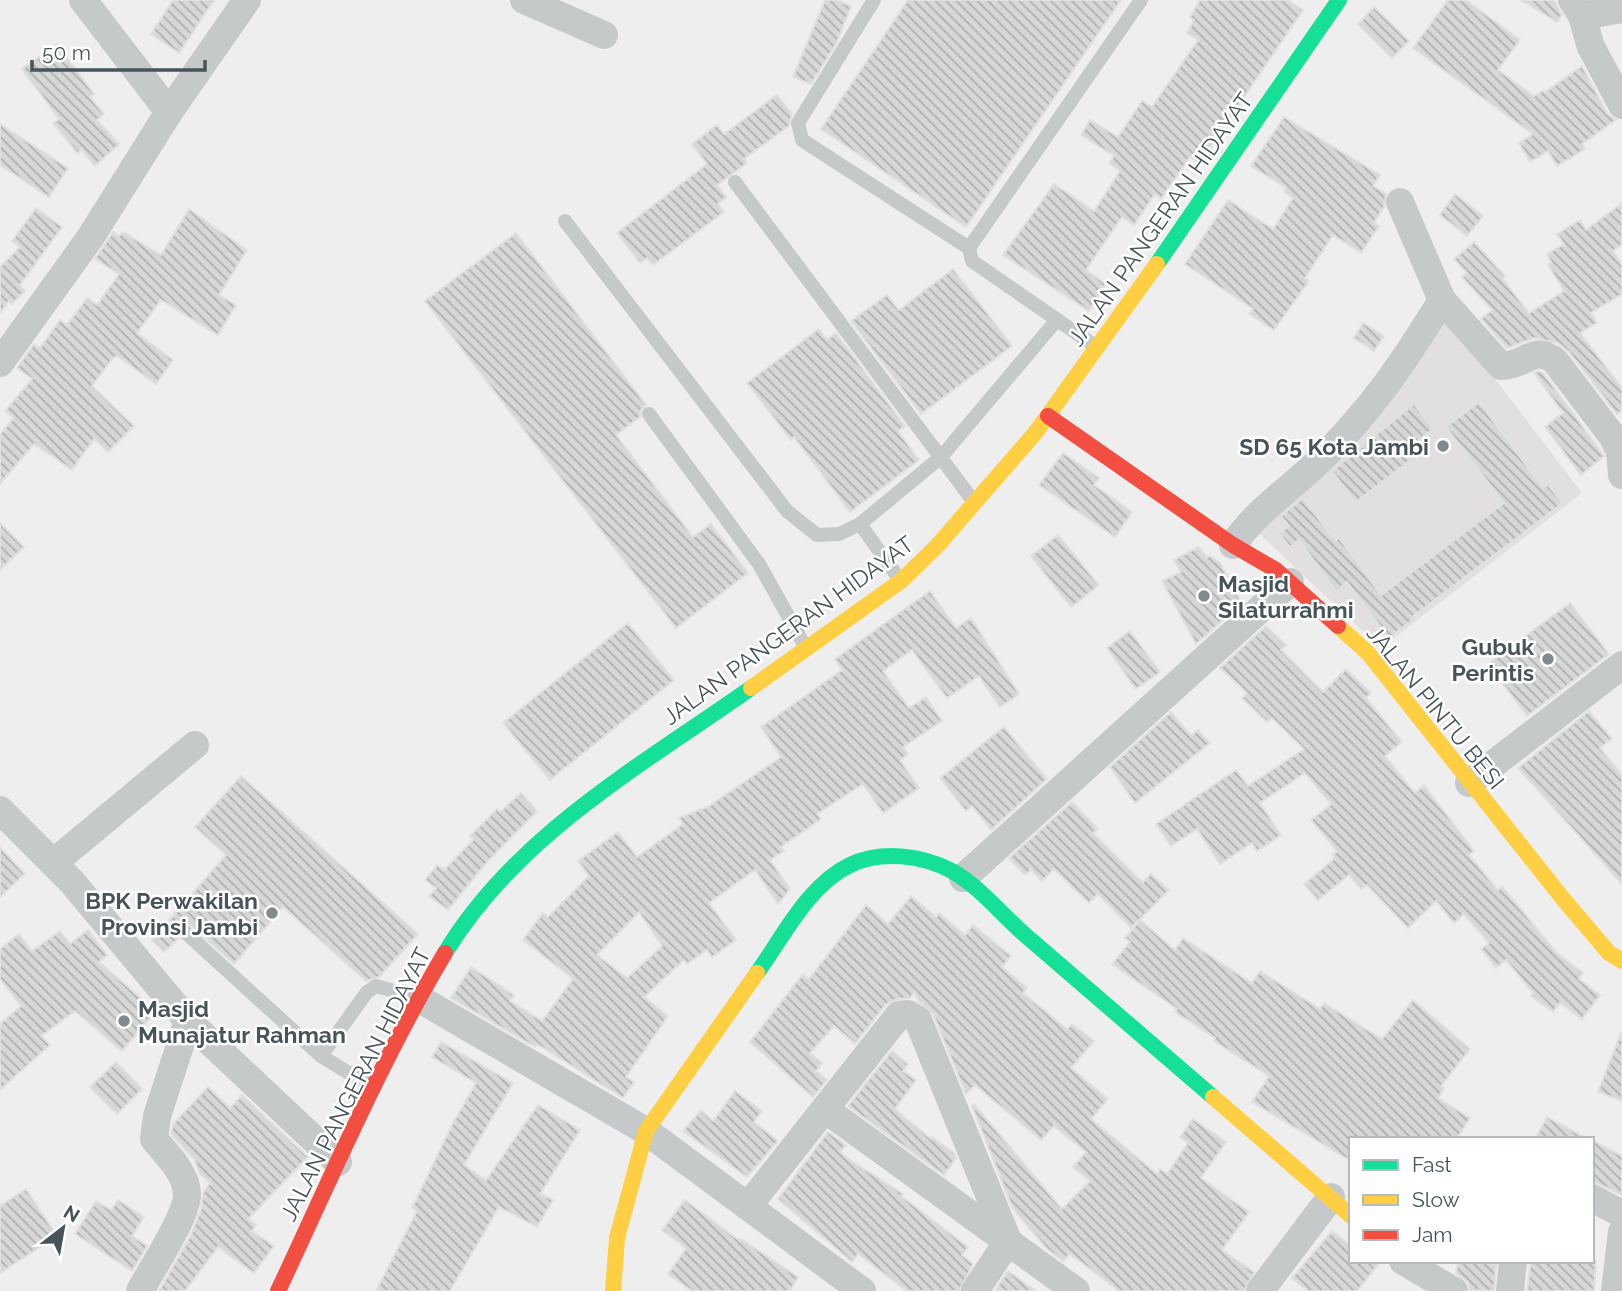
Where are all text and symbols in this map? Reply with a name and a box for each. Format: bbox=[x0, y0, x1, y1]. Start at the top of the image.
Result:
scale bar bbox=[32, 28, 205, 72]
text: 50 m bbox=[42, 40, 91, 65]
street label: JALAN PANGERAN HIDAYAT bbox=[1062, 87, 1258, 351]
place label: SD 65 Kota Jambi bbox=[1239, 433, 1429, 460]
marker: SD 65 Kota Jambi bbox=[1435, 438, 1451, 454]
street label: JALAN PANGERAN HIDAYAT bbox=[657, 530, 919, 730]
place label: Masjid Silaturrahmi bbox=[1218, 570, 1354, 623]
marker: Masjid Silaturrahmi bbox=[1196, 588, 1212, 604]
street label: JALAN PINTU BESI bbox=[1362, 620, 1510, 794]
place label: Gubuk Perintis bbox=[1451, 633, 1534, 686]
marker: Gubuk Perintis bbox=[1540, 651, 1556, 667]
place label: BPK Perwakilan Provinsi Jambi bbox=[85, 887, 258, 940]
marker: BPK Perwakilan Provinsi Jambi bbox=[264, 905, 280, 921]
street label: JALAN PANGERAN HIDAYAT bbox=[274, 943, 436, 1225]
place label: Masjid Munajatur Rahman bbox=[138, 995, 346, 1048]
marker: Masjid Munajatur Rahman bbox=[116, 1013, 132, 1029]
legend bbox=[1349, 1137, 1594, 1263]
text: Fast bbox=[1412, 1152, 1452, 1177]
text: Slow bbox=[1412, 1187, 1460, 1212]
north arrow bbox=[28, 1193, 98, 1263]
text: N bbox=[60, 1200, 84, 1227]
text: Jam bbox=[1412, 1222, 1453, 1247]

